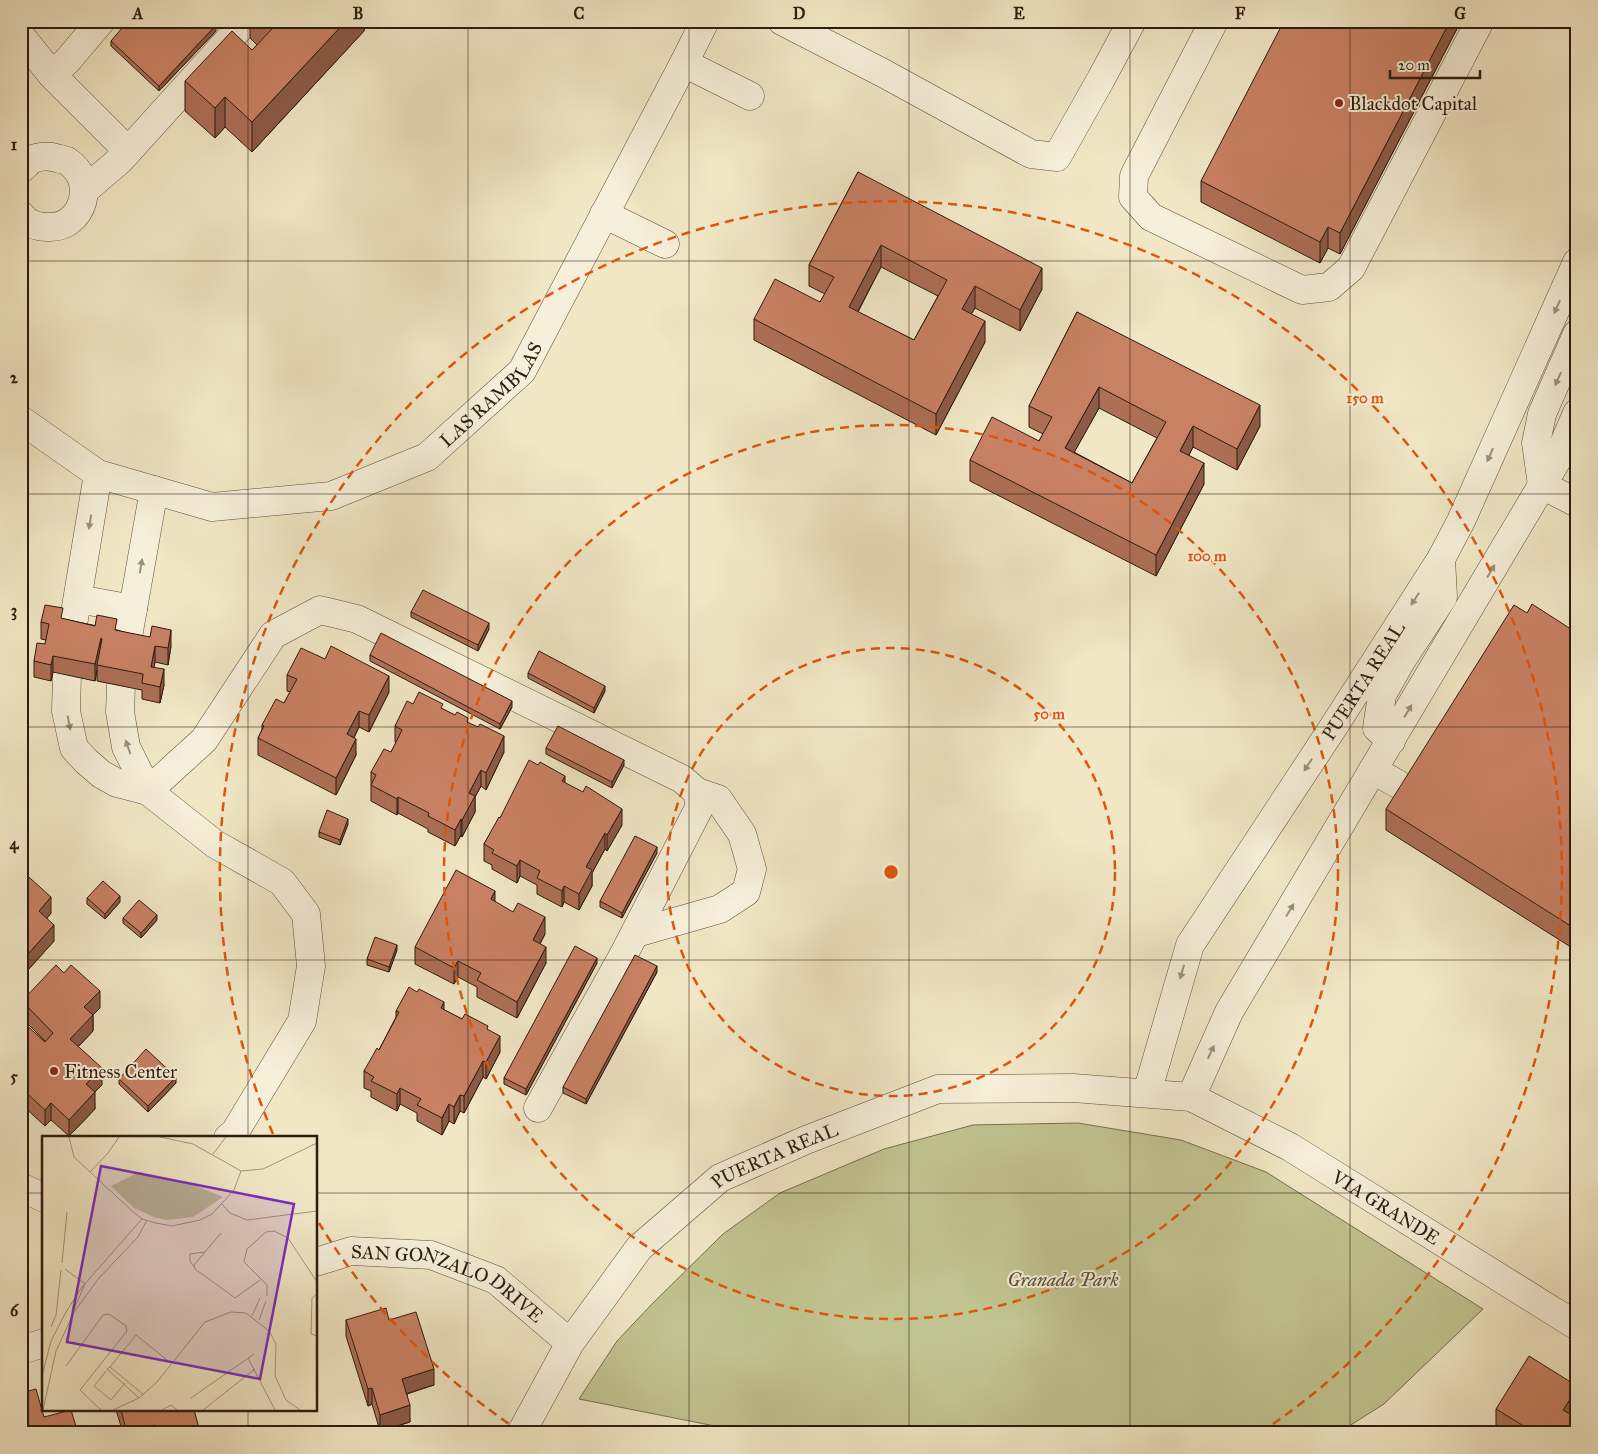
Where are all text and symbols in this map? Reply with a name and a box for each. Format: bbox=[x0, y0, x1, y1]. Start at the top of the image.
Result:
text: A bbox=[132, 4, 144, 23]
text: B bbox=[353, 4, 363, 23]
text: C bbox=[574, 4, 585, 23]
text: D bbox=[793, 4, 806, 23]
text: E bbox=[1013, 4, 1025, 23]
text: F bbox=[1235, 4, 1246, 23]
text: G bbox=[1454, 4, 1466, 23]
scale bar bbox=[1390, 48, 1480, 80]
text: 20 m bbox=[1398, 56, 1430, 74]
place label: Blackdot Capital bbox=[1349, 92, 1478, 115]
marker: Blackdot Capital bbox=[1333, 97, 1345, 109]
text: 1 bbox=[11, 135, 18, 154]
one-way arrow bbox=[1552, 300, 1560, 314]
street label: LAS RAMBLAS bbox=[435, 338, 547, 452]
text: 2 bbox=[10, 368, 19, 387]
one-way arrow bbox=[1554, 372, 1562, 386]
text: 150 m bbox=[1346, 389, 1384, 407]
one-way arrow bbox=[1486, 448, 1494, 462]
one-way arrow bbox=[86, 514, 94, 530]
text: 100 m bbox=[1187, 547, 1227, 565]
one-way arrow bbox=[137, 558, 145, 574]
one-way arrow bbox=[1487, 564, 1496, 577]
one-way arrow bbox=[1410, 592, 1420, 605]
text: 3 bbox=[11, 601, 17, 621]
street label: PUERTA REAL bbox=[1317, 618, 1410, 744]
one-way arrow bbox=[1404, 704, 1413, 717]
text: 50 m bbox=[1033, 705, 1065, 723]
one-way arrow bbox=[65, 716, 73, 732]
one-way arrow bbox=[123, 739, 131, 754]
one-way arrow bbox=[1304, 758, 1313, 772]
text: 4 bbox=[10, 834, 20, 854]
centre of rings bbox=[882, 863, 900, 881]
one-way arrow bbox=[1285, 904, 1294, 917]
one-way arrow bbox=[1178, 964, 1186, 979]
one-way arrow bbox=[1207, 1045, 1215, 1059]
place label: Fitness Center bbox=[64, 1060, 178, 1083]
marker: Fitness Center bbox=[48, 1065, 60, 1077]
text: 5 bbox=[10, 1067, 18, 1086]
street label: PUERTA REAL bbox=[706, 1118, 841, 1193]
inset map bbox=[42, 1136, 318, 1412]
street label: VIA GRANDE bbox=[1327, 1165, 1444, 1250]
street label: SAN GONZALO DRIVE bbox=[350, 1240, 548, 1328]
park label: Granada Park bbox=[1007, 1268, 1119, 1291]
text: 6 bbox=[10, 1301, 19, 1320]

